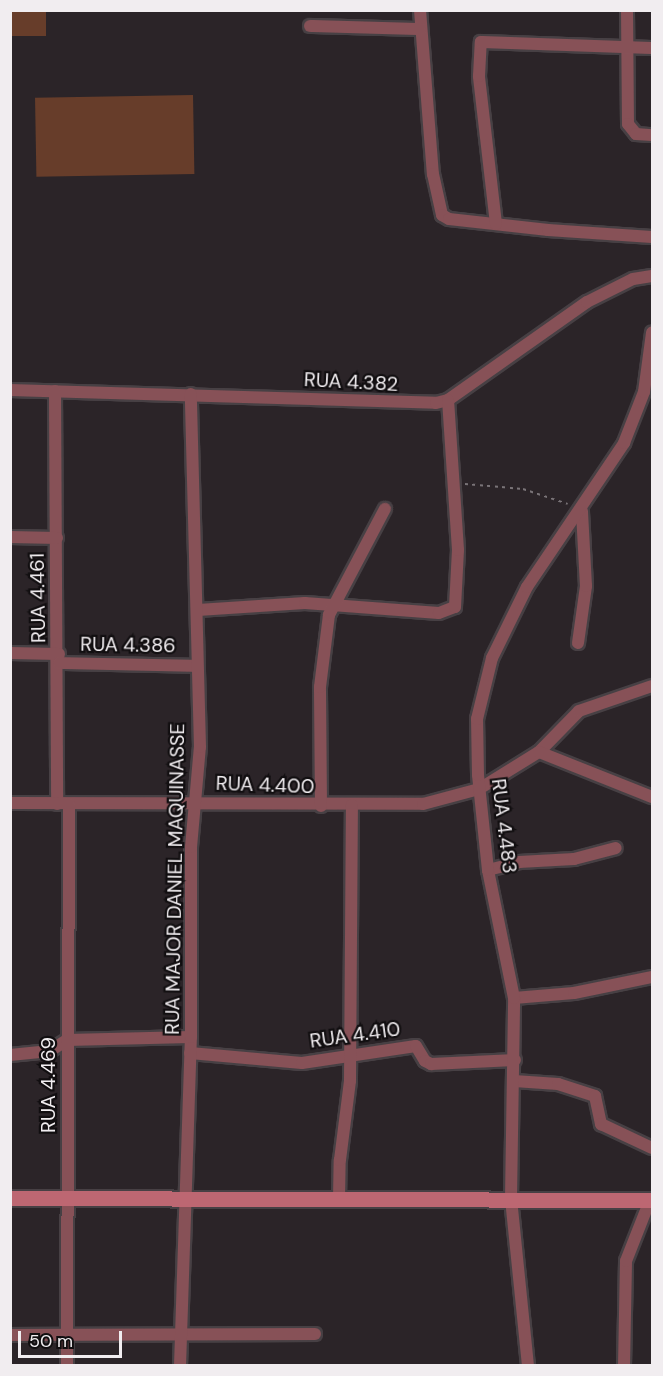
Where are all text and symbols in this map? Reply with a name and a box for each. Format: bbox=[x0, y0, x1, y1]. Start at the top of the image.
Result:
street label: RUA 4.382 bbox=[303, 368, 399, 396]
street label: RUA 4.461 bbox=[25, 553, 51, 643]
street label: RUA 4.386 bbox=[80, 632, 176, 658]
street label: RUA MAJOR DANIEL MAQUINASSE bbox=[160, 723, 190, 1035]
street label: RUA 4.400 bbox=[215, 771, 315, 799]
street label: RUA 4.483 bbox=[486, 777, 522, 875]
street label: RUA 4.410 bbox=[308, 1017, 402, 1053]
street label: RUA 4.469 bbox=[36, 1037, 60, 1133]
scale bar bbox=[21, 1319, 124, 1357]
text: 50 m bbox=[29, 1329, 73, 1353]

